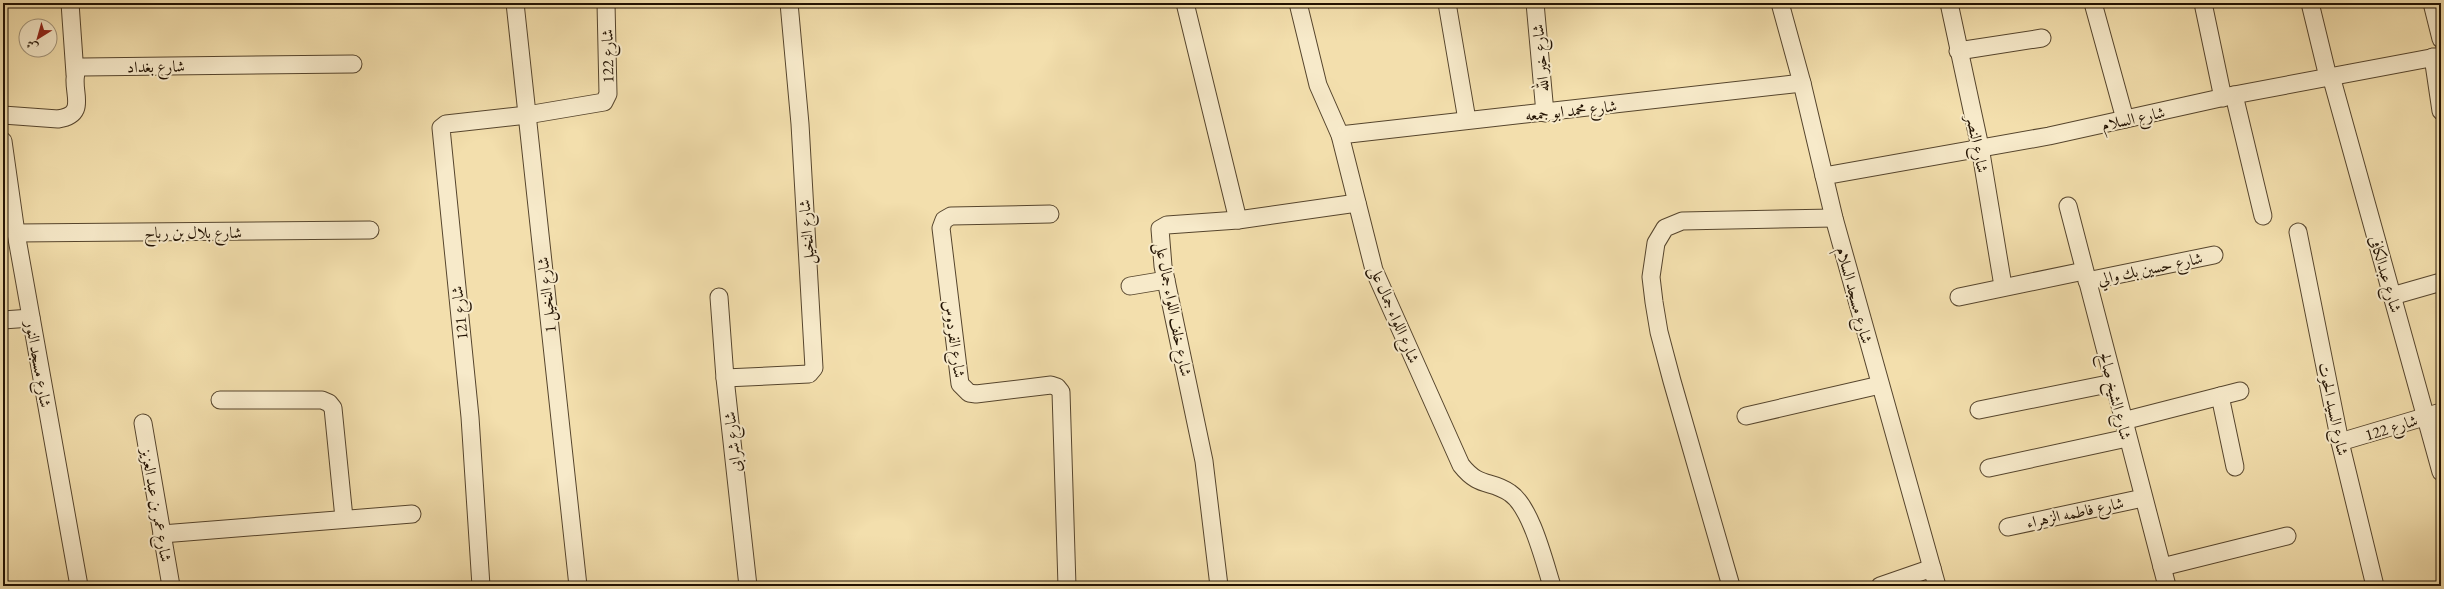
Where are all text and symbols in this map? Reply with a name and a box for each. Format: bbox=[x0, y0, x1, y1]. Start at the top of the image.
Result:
north arrow bbox=[18, 18, 58, 58]
street label: شارع خير الله bbox=[1525, 23, 1557, 93]
street label: شارع 122 bbox=[597, 29, 621, 83]
text: ش bbox=[23, 37, 41, 55]
street label: شارع بغداد bbox=[127, 55, 185, 81]
street label: شارع محمد ابو جمعه bbox=[1524, 95, 1618, 129]
street label: شارع السلام bbox=[2099, 102, 2168, 139]
street label: شارع النصر bbox=[1958, 112, 1993, 175]
street label: شارع النخيل bbox=[794, 199, 822, 265]
street label: شارع بلال بن رباح bbox=[144, 222, 242, 247]
street label: شارع عبدالكافى bbox=[2362, 233, 2407, 316]
street label: شارع خلف اللواء جمال على bbox=[1147, 240, 1197, 379]
street label: شارع مسجد السلام bbox=[1828, 244, 1877, 347]
street label: شارع حسين بك والي bbox=[2096, 247, 2205, 293]
street label: شارع النخيل 1 bbox=[532, 256, 564, 334]
street label: شارع اللواء جمال على bbox=[1362, 262, 1425, 367]
street label: شارع 121 bbox=[446, 285, 476, 341]
street label: شارع الفردوس bbox=[936, 299, 970, 380]
street label: شارع مسجد النور bbox=[17, 317, 56, 410]
street label: شارع الشيخ صالح bbox=[2091, 350, 2137, 443]
street label: شارع السيد الحوت bbox=[2310, 361, 2354, 458]
street label: شارع شرابى bbox=[719, 410, 749, 473]
street label: شارع 122 bbox=[2362, 410, 2421, 448]
street label: شارع عمر بن عبد العزيز bbox=[133, 445, 177, 564]
street label: شارع فاطمه الزهراء bbox=[2025, 492, 2126, 536]

